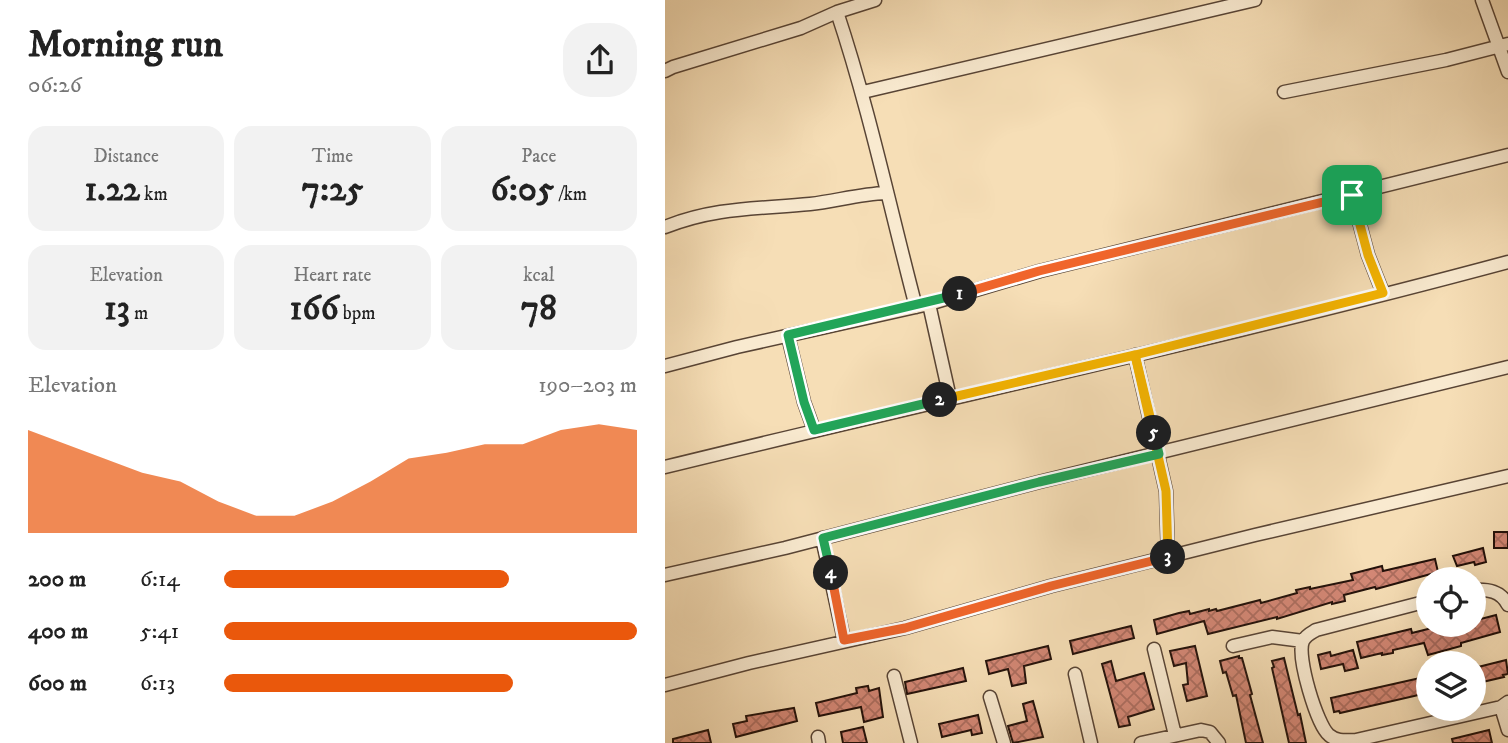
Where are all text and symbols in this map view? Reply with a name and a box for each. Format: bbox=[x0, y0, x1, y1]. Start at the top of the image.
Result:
text: Morning run bbox=[28, 21, 223, 69]
button: share bbox=[563, 23, 637, 97]
text: 06:26 bbox=[28, 71, 82, 100]
text: Distance bbox=[93, 145, 159, 168]
text: Time bbox=[312, 145, 353, 168]
text: Pace bbox=[521, 145, 556, 168]
pin bbox=[1322, 165, 1382, 225]
text: 1.22 bbox=[85, 168, 140, 212]
text: 7:25 bbox=[302, 168, 363, 212]
text: 6:05 bbox=[491, 168, 554, 212]
icon: arrive bbox=[1333, 176, 1371, 214]
text: km bbox=[140, 183, 168, 206]
text: /km bbox=[554, 183, 587, 206]
text: Elevation bbox=[89, 264, 163, 287]
text: Heart rate bbox=[294, 264, 371, 287]
text: kcal bbox=[523, 264, 554, 287]
pin: 1 bbox=[943, 276, 977, 312]
text: 1 bbox=[956, 282, 963, 305]
text: 13 bbox=[104, 287, 130, 331]
text: 166 bbox=[290, 287, 339, 331]
text: 78 bbox=[521, 287, 557, 331]
text: m bbox=[130, 302, 148, 325]
text: bpm bbox=[339, 302, 375, 325]
text: Elevation bbox=[28, 371, 117, 400]
text: 190–203 m bbox=[538, 371, 637, 400]
pin: 2 bbox=[923, 382, 957, 418]
text: 2 bbox=[935, 388, 944, 411]
pin: 5 bbox=[1137, 416, 1171, 450]
text: 5 bbox=[1149, 421, 1158, 444]
pin: 3 bbox=[1151, 540, 1185, 574]
text: 3 bbox=[1164, 545, 1171, 568]
pin: 4 bbox=[813, 556, 849, 590]
text: 4 bbox=[825, 561, 836, 584]
text: 200 m bbox=[28, 565, 86, 594]
text: 6:14 bbox=[140, 565, 180, 594]
map controls bbox=[1416, 567, 1486, 721]
button: locate bbox=[1416, 567, 1486, 637]
text: 400 m bbox=[28, 617, 88, 646]
text: 5:41 bbox=[140, 617, 179, 646]
button: layers bbox=[1416, 651, 1486, 721]
text: 600 m bbox=[28, 669, 87, 698]
text: 6:13 bbox=[140, 669, 175, 698]

